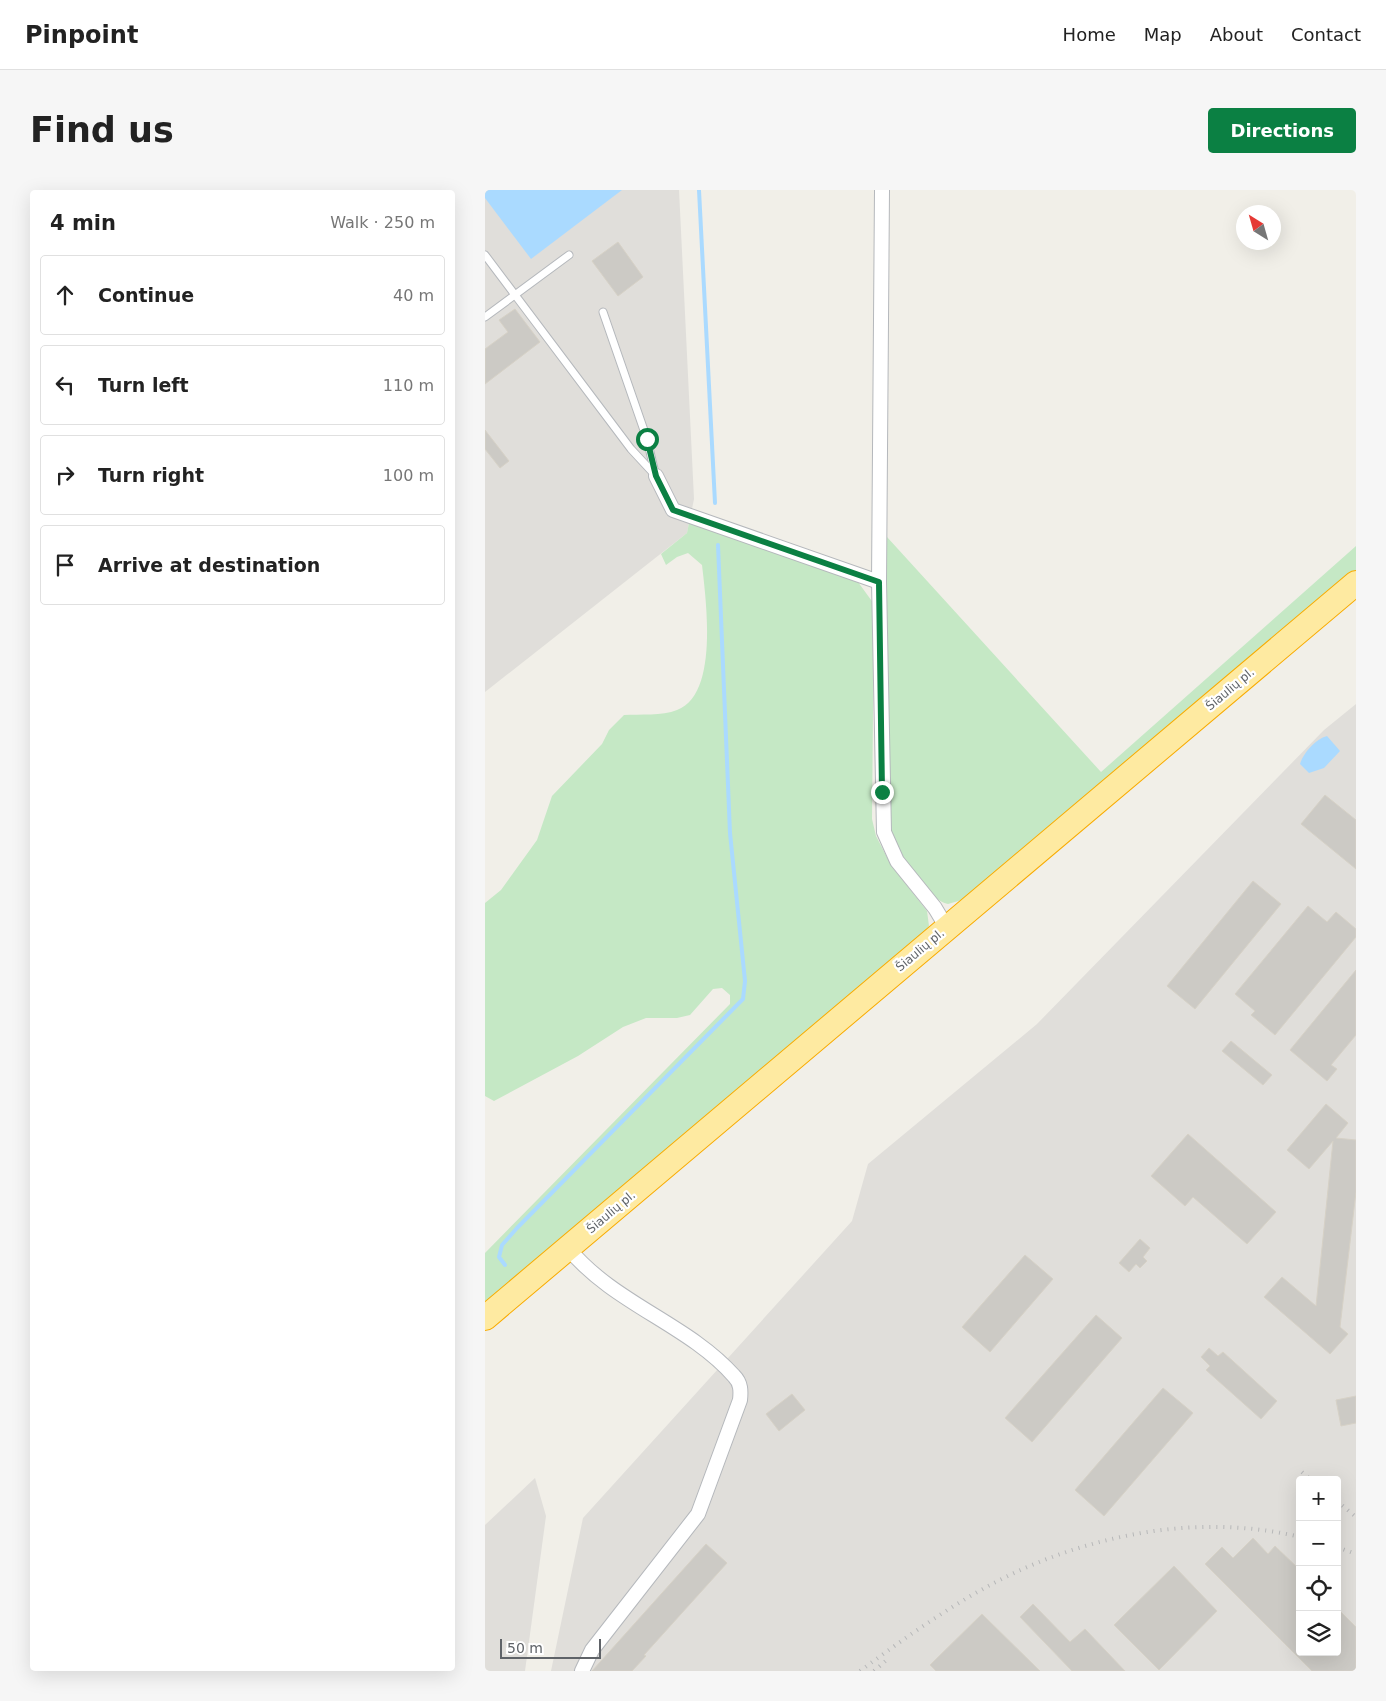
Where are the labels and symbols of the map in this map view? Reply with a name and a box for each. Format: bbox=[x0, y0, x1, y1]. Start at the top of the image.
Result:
north arrow bbox=[1236, 205, 1281, 250]
route start bbox=[636, 428, 659, 451]
street label: Šiaulių pl. bbox=[1202, 664, 1257, 713]
route end bbox=[871, 781, 894, 804]
street label: Šiaulių pl. bbox=[892, 925, 947, 974]
street label: Šiaulių pl. bbox=[583, 1187, 638, 1236]
scale bar bbox=[500, 1636, 601, 1659]

